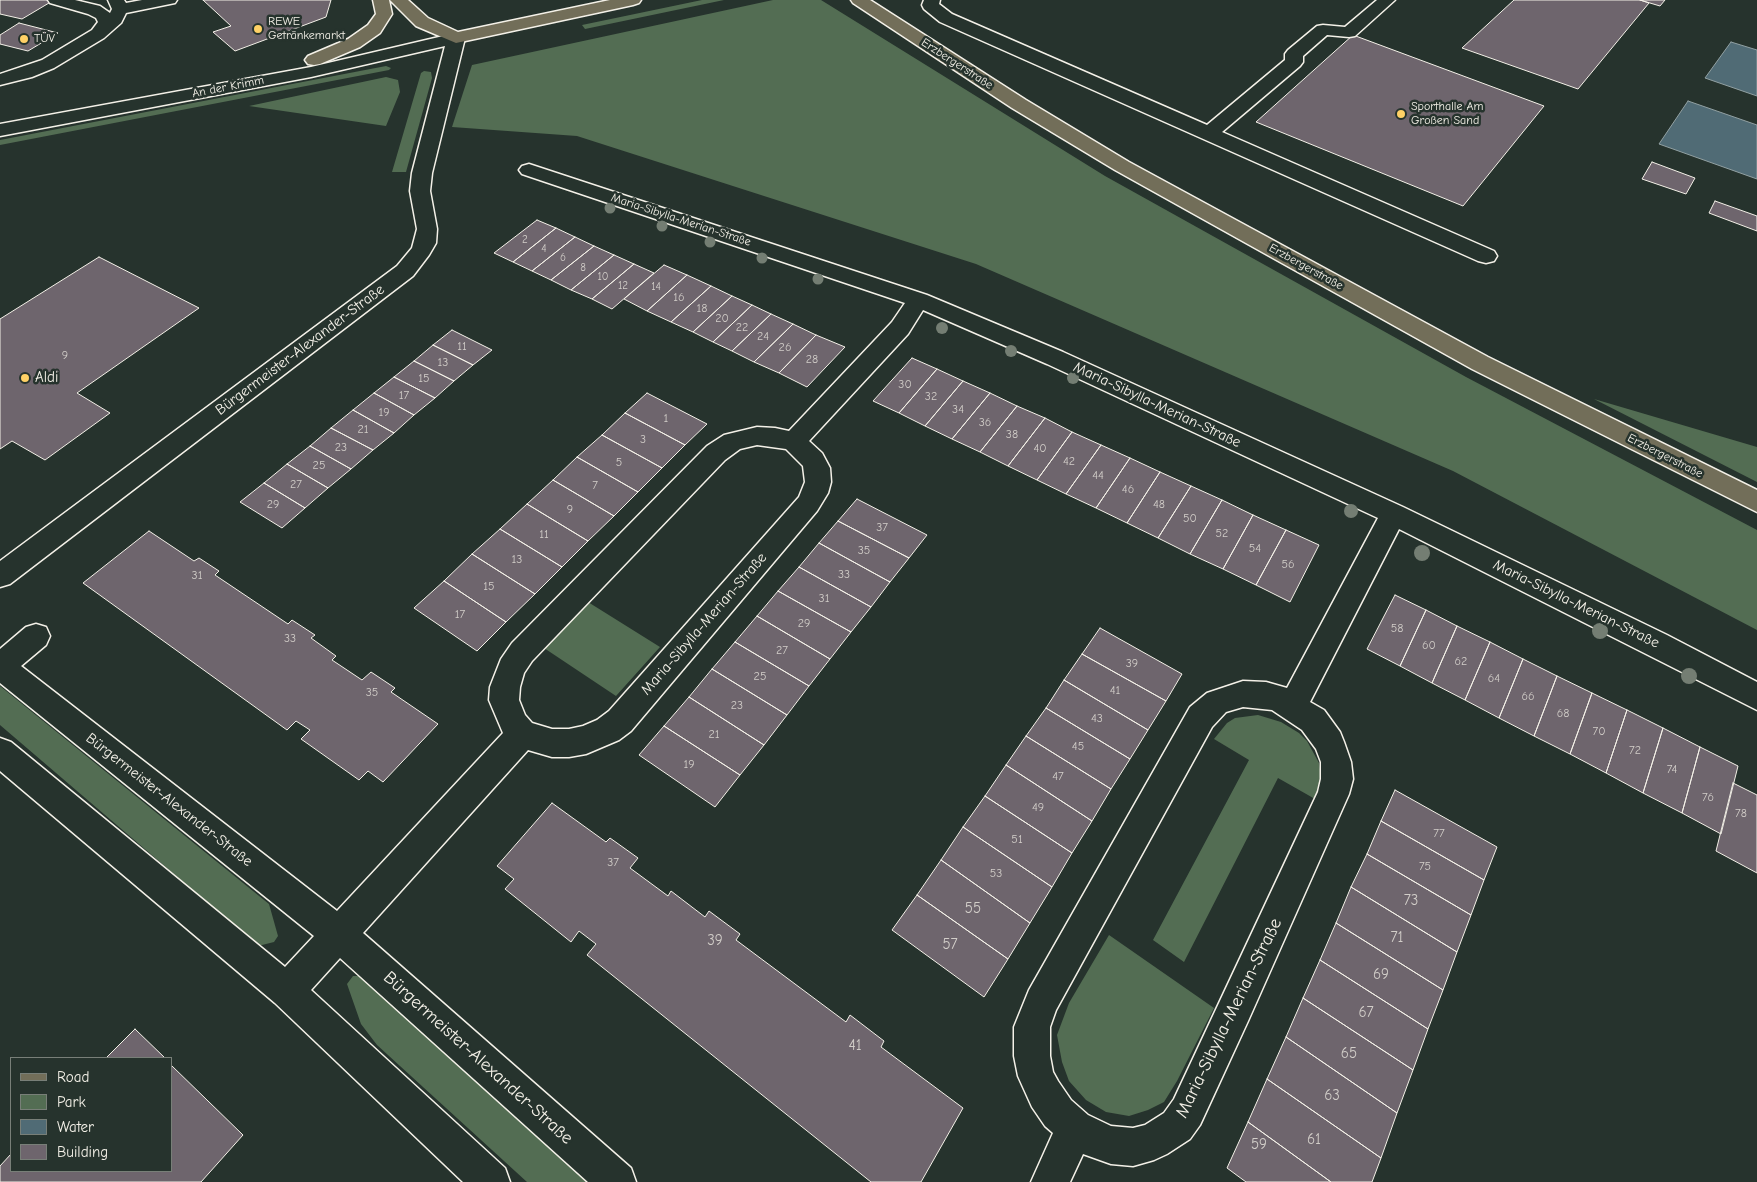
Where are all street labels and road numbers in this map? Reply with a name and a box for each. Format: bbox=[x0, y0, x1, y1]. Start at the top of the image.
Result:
street label: Erzbergerstraße bbox=[918, 35, 996, 93]
street label: An der Krimm bbox=[191, 73, 265, 101]
street label: Maria-Sibylla-Merian-Straße bbox=[609, 191, 753, 249]
street label: Erzbergerstraße bbox=[1266, 241, 1346, 293]
street label: Bürgermeister-Alexander-Straße bbox=[212, 281, 388, 419]
street label: Maria-Sibylla-Merian-Straße bbox=[1070, 358, 1244, 452]
street label: Erzbergerstraße bbox=[1625, 431, 1705, 481]
street label: Maria-Sibylla-Merian-Straße bbox=[637, 549, 771, 699]
street label: Maria-Sibylla-Merian-Straße bbox=[1490, 556, 1662, 652]
street label: Bürgermeister-Alexander-Straße bbox=[82, 729, 256, 871]
street label: Maria-Sibylla-Merian-Straße bbox=[1171, 915, 1287, 1121]
street label: Bürgermeister-Alexander-Straße bbox=[379, 967, 577, 1149]

